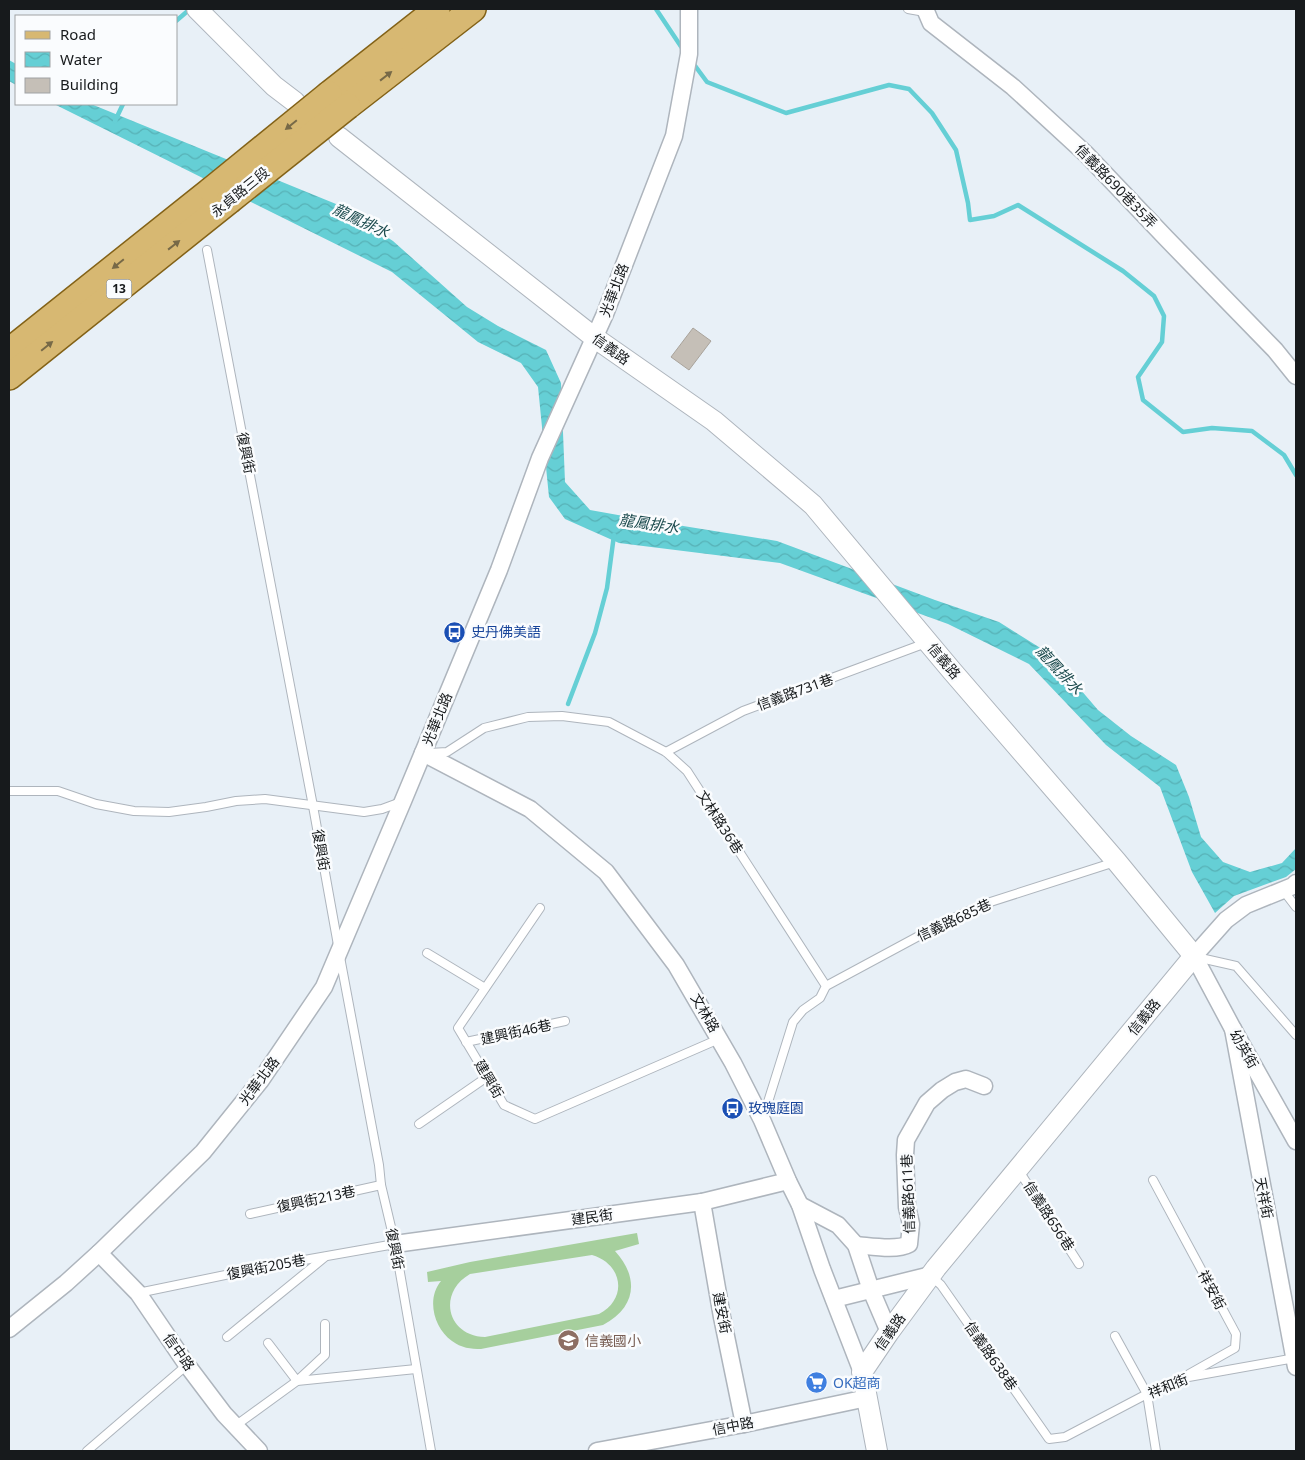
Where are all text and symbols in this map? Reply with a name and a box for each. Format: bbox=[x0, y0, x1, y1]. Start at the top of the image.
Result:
legend bbox=[15, 15, 178, 105]
text: Road bbox=[60, 24, 96, 44]
text: Water bbox=[60, 49, 102, 69]
one-way arrow bbox=[379, 71, 392, 82]
text: Building bbox=[60, 74, 118, 94]
one-way arrow bbox=[285, 119, 298, 130]
street label: 信義路690巷35弄 bbox=[1071, 139, 1161, 232]
street label: 永貞路三段 bbox=[207, 162, 273, 221]
water label: 龍鳳排水 bbox=[330, 198, 394, 242]
one-way arrow bbox=[167, 240, 180, 250]
one-way arrow bbox=[112, 258, 125, 269]
street label: 光華北路 bbox=[595, 260, 632, 319]
road number: 13 bbox=[106, 280, 132, 298]
street label: 信義路 bbox=[589, 329, 634, 369]
one-way arrow bbox=[40, 341, 53, 352]
street label: 復興街 bbox=[233, 430, 260, 475]
water label: 龍鳳排水 bbox=[618, 509, 681, 537]
bus stop icon: 史丹佛美語 bbox=[443, 620, 467, 644]
place label: 史丹佛美語 bbox=[471, 622, 541, 641]
street label: 信義路 bbox=[924, 638, 965, 683]
water label: 龍鳳排水 bbox=[1032, 641, 1088, 699]
street label: 信義路731巷 bbox=[754, 669, 836, 714]
street label: 光華北路 bbox=[417, 689, 456, 748]
street label: 文林路36巷 bbox=[693, 786, 748, 857]
street label: 復興街 bbox=[308, 828, 334, 872]
street label: 信義路685巷 bbox=[914, 894, 994, 945]
street label: 文林路 bbox=[687, 990, 724, 1036]
street label: 信義路 bbox=[1123, 994, 1164, 1039]
street label: 建興街46巷 bbox=[479, 1015, 553, 1048]
street label: 幼英街 bbox=[1226, 1026, 1263, 1072]
street label: 光華北路 bbox=[234, 1053, 283, 1109]
street label: 建興街 bbox=[470, 1056, 508, 1102]
bus stop icon: 玫瑰庭園 bbox=[720, 1096, 744, 1120]
place label: 玫瑰庭園 bbox=[748, 1098, 804, 1117]
street label: 信義路611巷 bbox=[897, 1154, 918, 1234]
street label: 天祥街 bbox=[1251, 1175, 1278, 1220]
street label: 信義路656巷 bbox=[1020, 1177, 1079, 1254]
street label: 復興街213巷 bbox=[275, 1181, 357, 1216]
street label: 建民街 bbox=[570, 1204, 614, 1229]
street label: 復興街 bbox=[382, 1226, 409, 1271]
street label: 復興街205巷 bbox=[225, 1250, 307, 1283]
street label: 祥安街 bbox=[1194, 1267, 1231, 1313]
street label: 建安街 bbox=[709, 1290, 736, 1335]
street label: 信義路 bbox=[870, 1309, 909, 1354]
street label: 信義路638巷 bbox=[961, 1317, 1022, 1394]
street label: 信中路 bbox=[160, 1329, 199, 1374]
school or university icon: 信義國小 bbox=[557, 1329, 581, 1353]
place label: 信義國小 bbox=[585, 1331, 641, 1350]
street label: 祥和街 bbox=[1145, 1369, 1191, 1402]
supermarket icon: OK超商 bbox=[805, 1371, 829, 1395]
place label: OK超商 bbox=[833, 1373, 881, 1392]
street label: 信中路 bbox=[710, 1412, 755, 1439]

